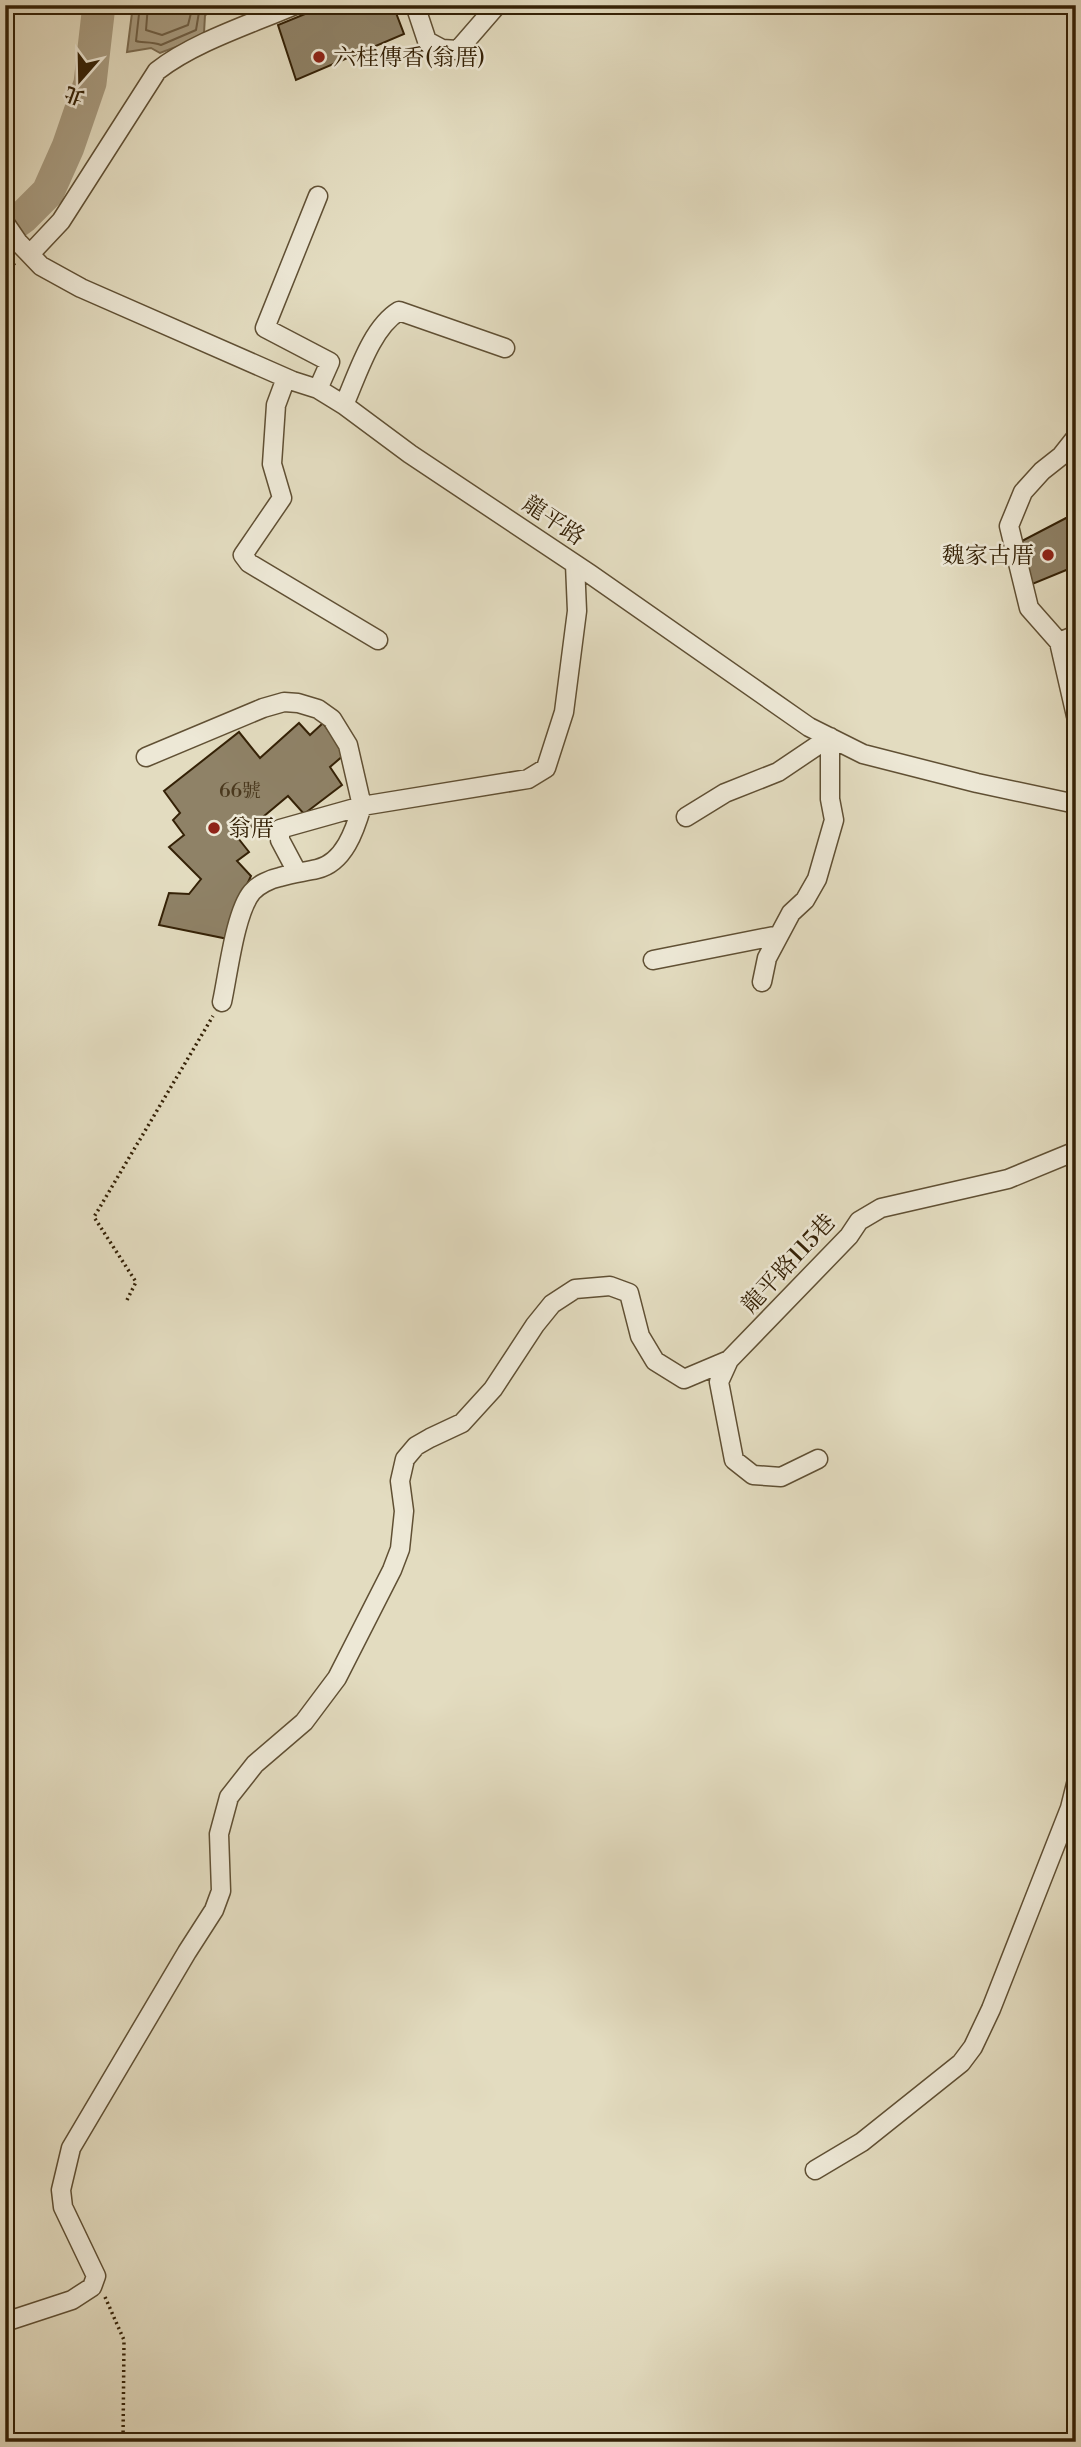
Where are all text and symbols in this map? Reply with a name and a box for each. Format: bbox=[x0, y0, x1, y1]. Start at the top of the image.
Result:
place label: 六桂傳香(翁厝) bbox=[333, 44, 485, 72]
north arrow bbox=[46, 46, 116, 116]
marker: 六桂傳香(翁厝) bbox=[311, 49, 327, 65]
text: 北 bbox=[61, 81, 88, 110]
street label: 龍平路 bbox=[517, 490, 590, 552]
place label: 魏家古厝 bbox=[942, 542, 1034, 570]
marker: 魏家古厝 bbox=[1040, 547, 1056, 563]
house number: 66號 bbox=[219, 779, 261, 803]
place label: 翁厝 bbox=[228, 815, 274, 843]
marker: 翁厝 bbox=[206, 820, 222, 836]
street label: 龍平路115巷 bbox=[736, 1208, 842, 1319]

